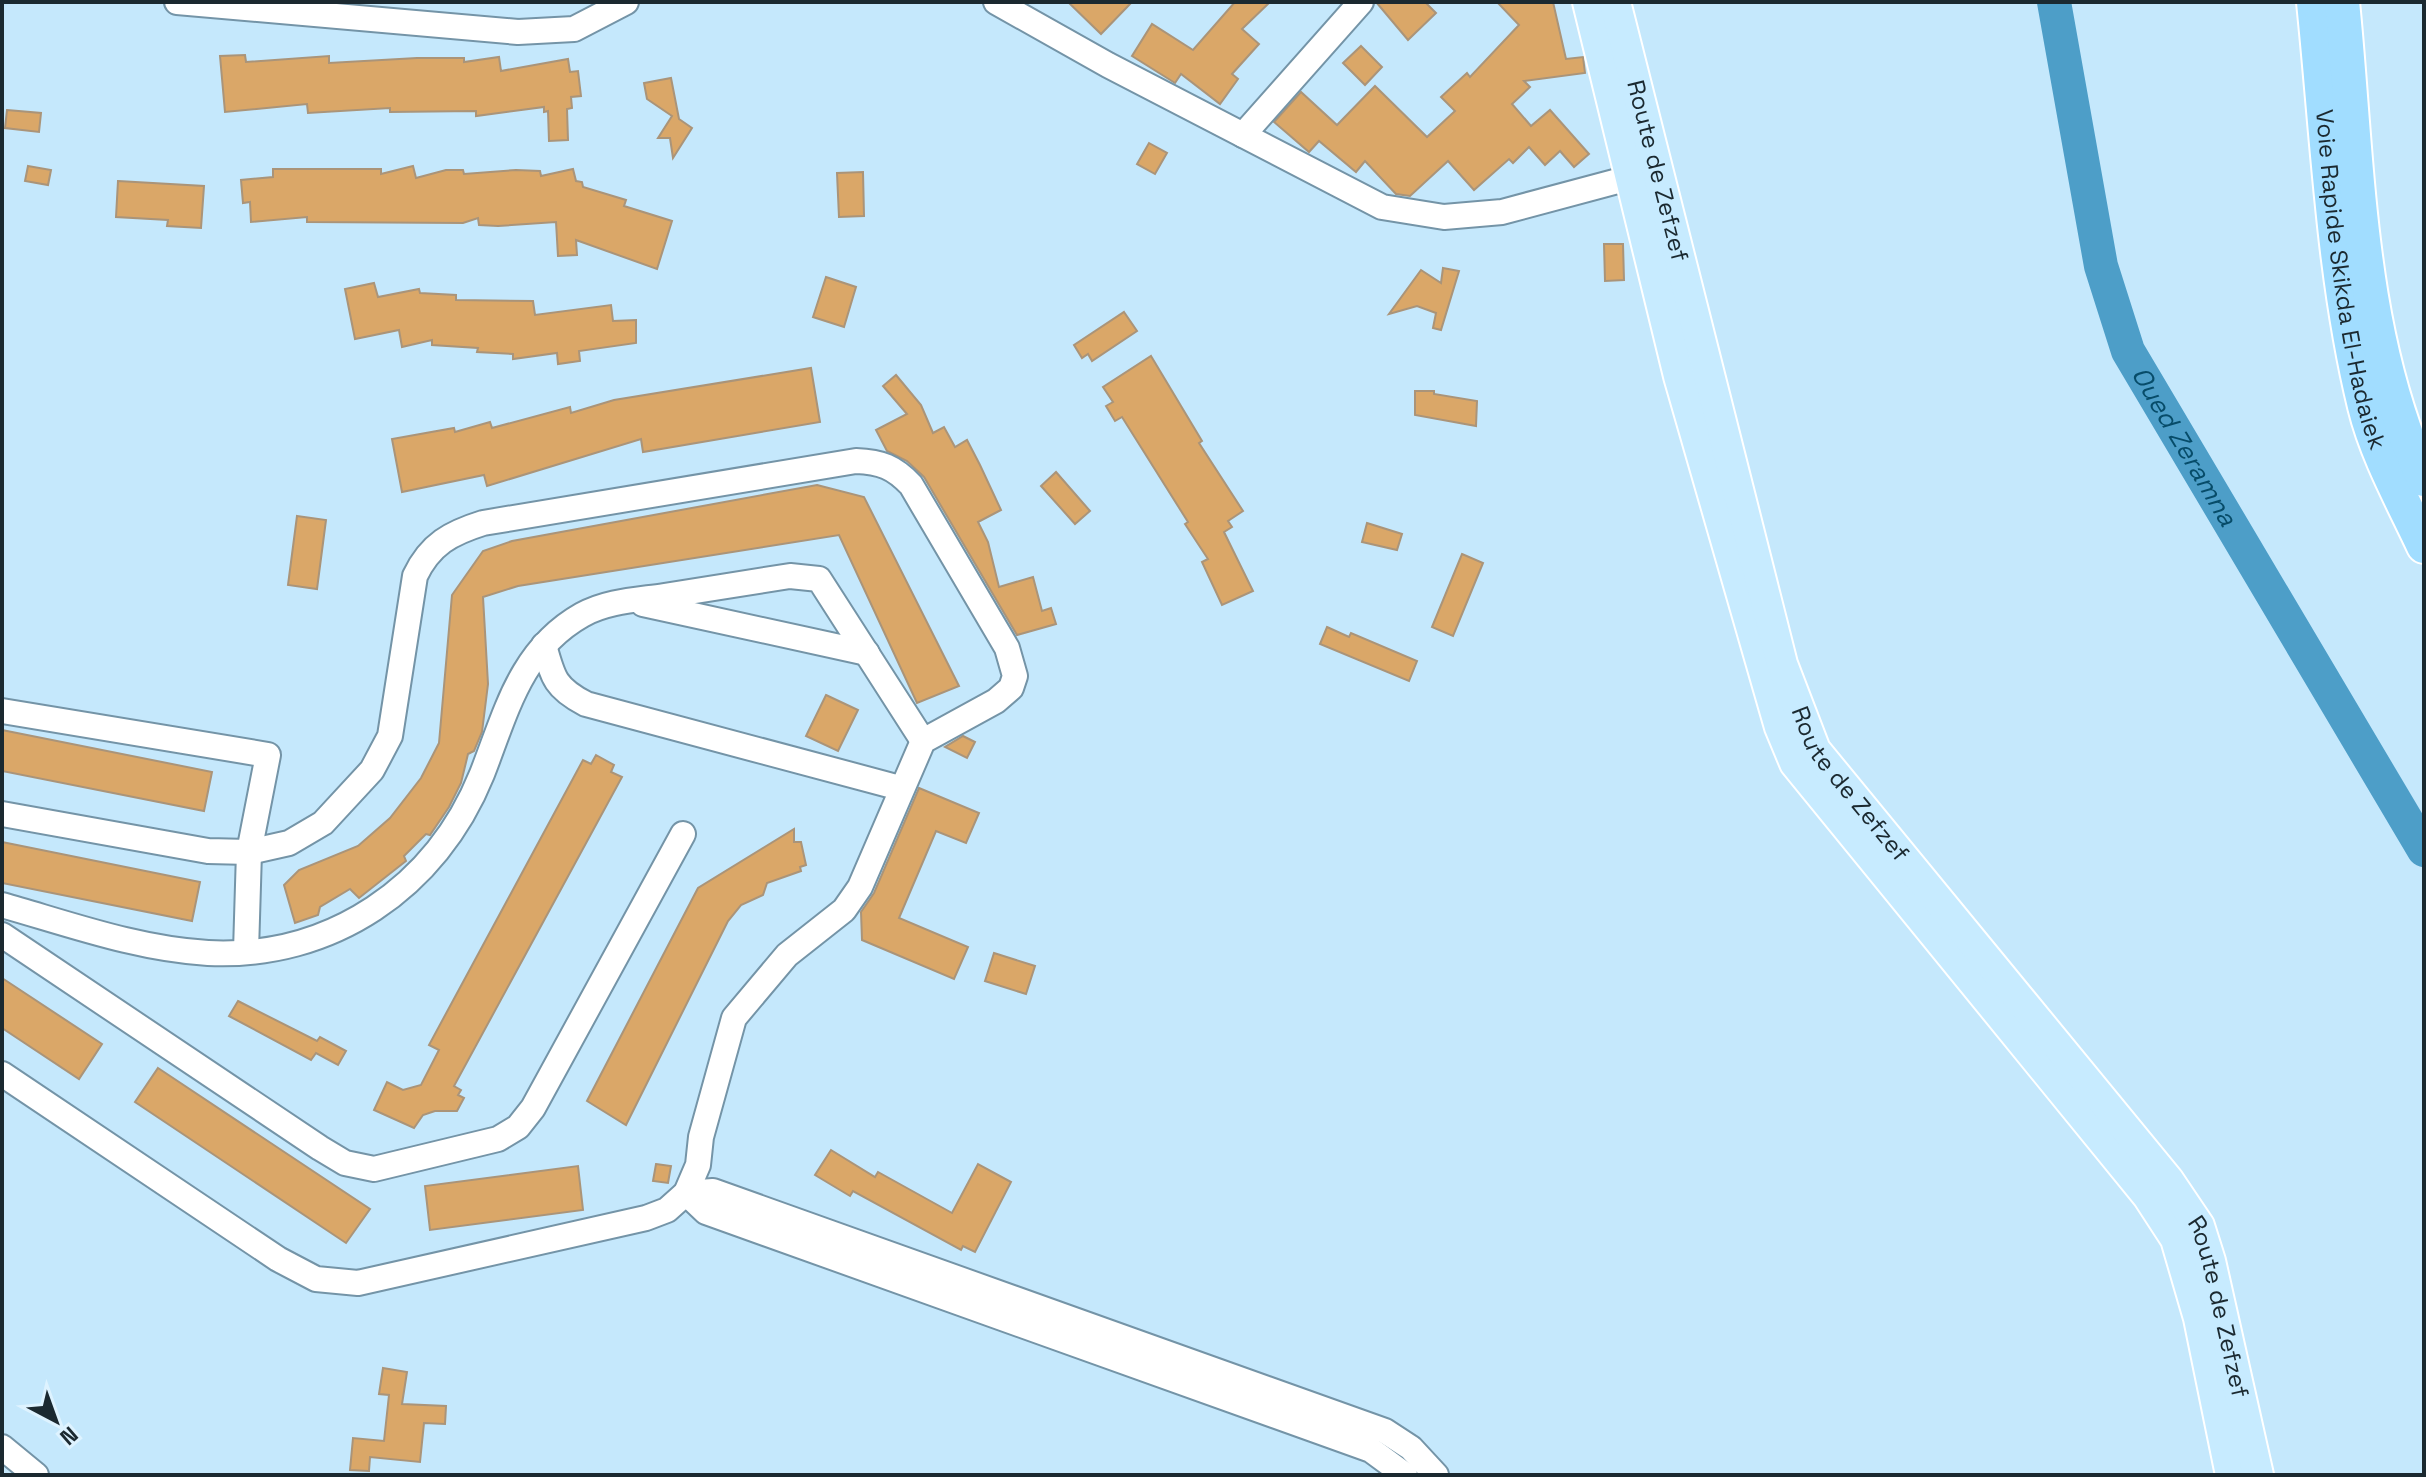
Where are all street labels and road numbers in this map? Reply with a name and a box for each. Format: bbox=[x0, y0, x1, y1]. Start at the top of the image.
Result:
street label: Route de Zefzef bbox=[1620, 77, 1696, 264]
street label: Voie Rapide Skikda El-Hadaiek bbox=[2309, 108, 2394, 454]
street label: Route de Zefzef bbox=[1785, 702, 1916, 868]
street label: Route de Zefzef bbox=[2181, 1209, 2256, 1400]

